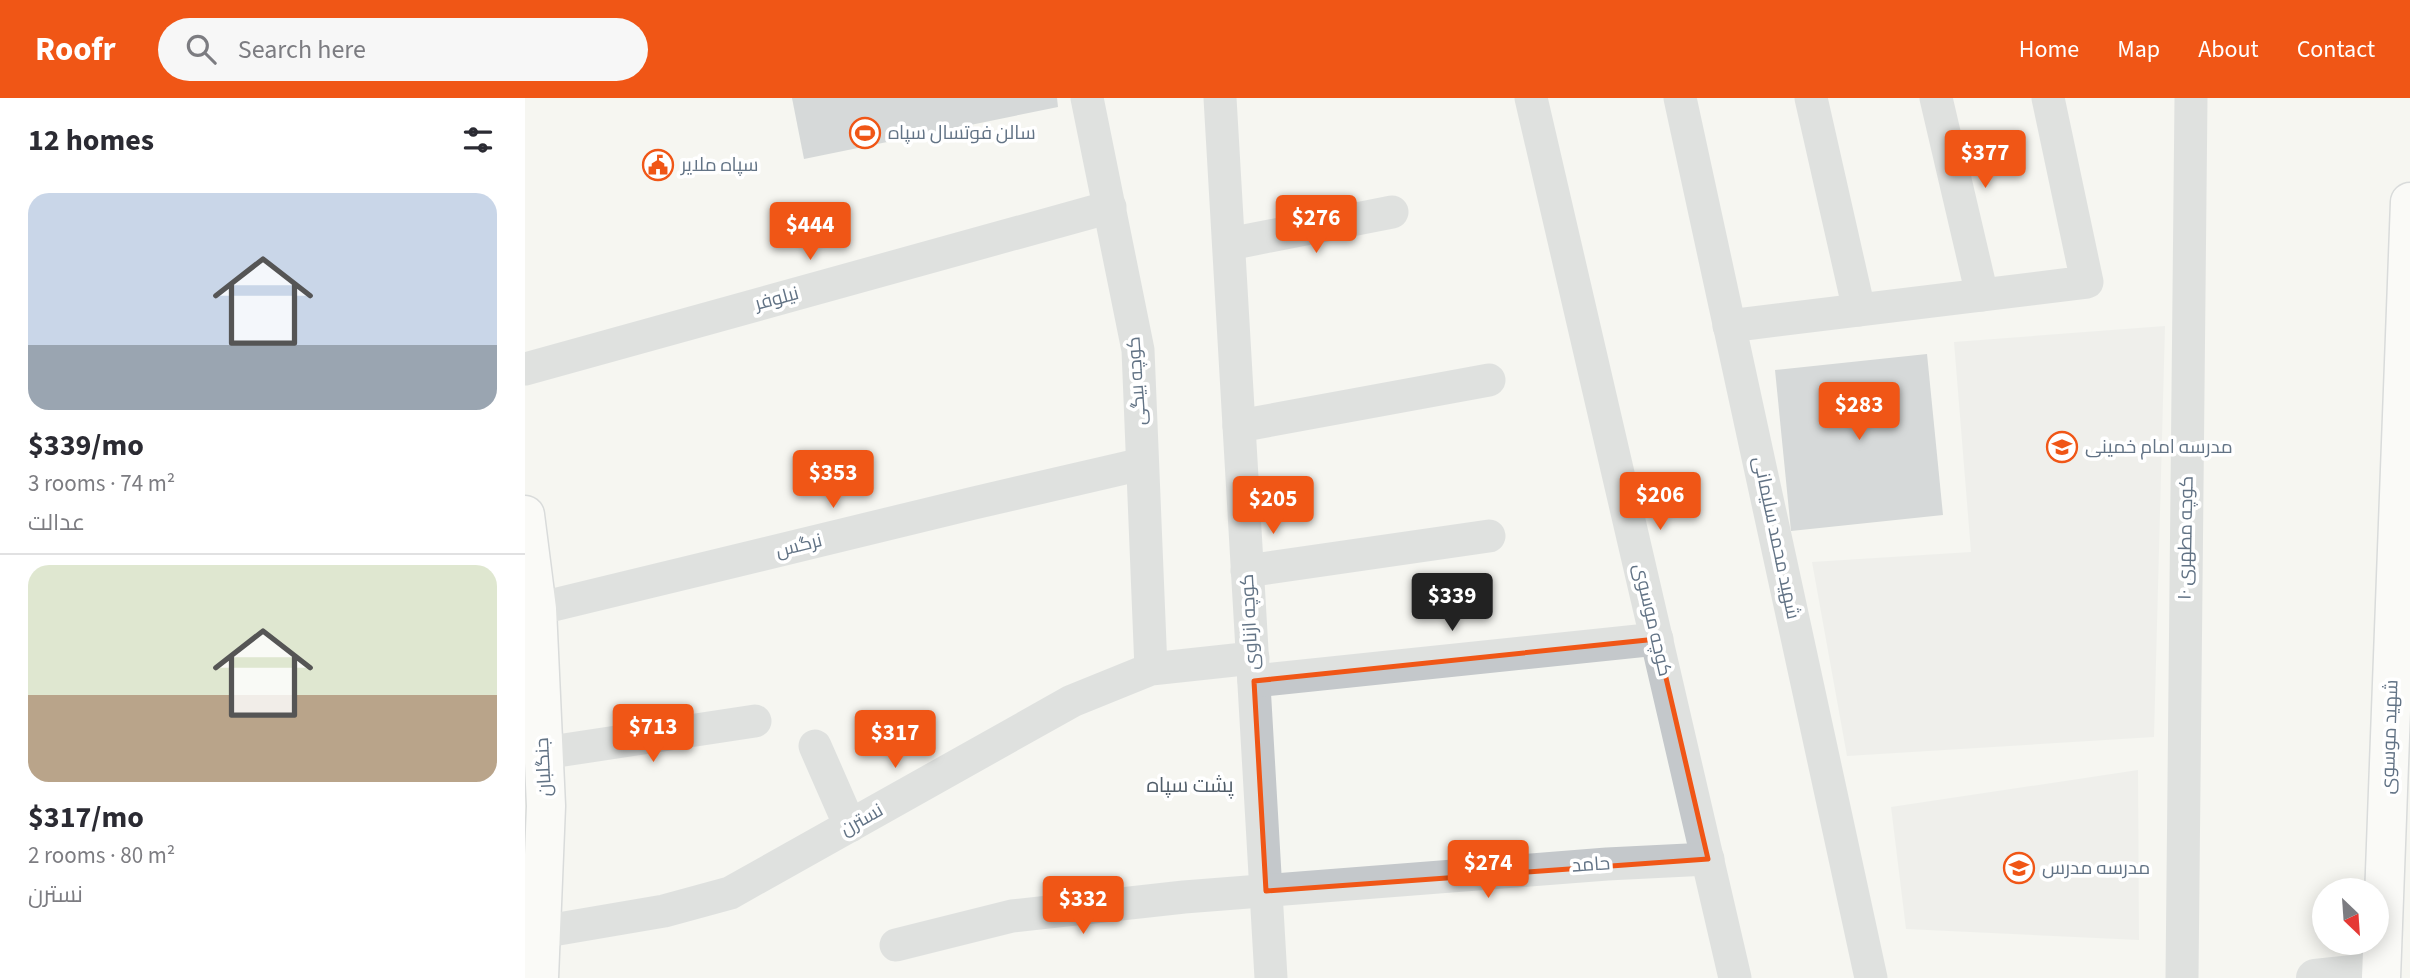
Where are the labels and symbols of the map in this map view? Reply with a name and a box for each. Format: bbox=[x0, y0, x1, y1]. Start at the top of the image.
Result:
sports icon: سالن فوتسال سپاه bbox=[848, 116, 882, 150]
place label: سالن فوتسال سپاه bbox=[888, 120, 1036, 147]
pin: $377 bbox=[1944, 130, 2026, 190]
public building icon: سپاه ملایر bbox=[641, 148, 675, 182]
place label: سپاه ملایر bbox=[680, 152, 759, 179]
pin: $276 bbox=[1275, 195, 1357, 255]
pin: $444 bbox=[769, 202, 851, 262]
street label: نیلوفر bbox=[751, 280, 802, 318]
street label: کوچه بیگی bbox=[1120, 336, 1154, 426]
pin: $283 bbox=[1818, 382, 1900, 442]
school or university icon: مدرسه امام خمینی bbox=[2045, 430, 2079, 464]
place label: مدرسه امام خمینی bbox=[2085, 434, 2233, 461]
pin: $353 bbox=[792, 450, 874, 510]
street label: شهید محمد سلیمانی bbox=[1746, 454, 1806, 622]
pin: $206 bbox=[1619, 472, 1701, 532]
pin: $205 bbox=[1232, 476, 1314, 536]
street label: کوچه مطهری ۱۰ bbox=[2171, 476, 2201, 600]
street label: نرگس bbox=[773, 527, 825, 565]
street label: کوچه موسوی bbox=[1626, 561, 1678, 679]
street label: کوچه ازناوی bbox=[1234, 573, 1266, 671]
pin: $339 bbox=[1411, 574, 1493, 633]
street label: شهید موسوی bbox=[2375, 679, 2405, 795]
pin: $713 bbox=[612, 704, 694, 764]
pin: $317 bbox=[854, 710, 936, 770]
street label: جنگلبان bbox=[529, 737, 559, 797]
district label: پشت سپاه bbox=[1146, 770, 1234, 800]
street label: نسترن bbox=[836, 797, 888, 843]
pin: $274 bbox=[1447, 840, 1529, 900]
street label: حامد bbox=[1571, 850, 1611, 880]
school or university icon: مدرسه مدرس bbox=[2002, 851, 2036, 885]
place label: مدرسه مدرس bbox=[2042, 855, 2150, 882]
pin: $332 bbox=[1042, 876, 1124, 936]
north arrow bbox=[2312, 878, 2389, 956]

